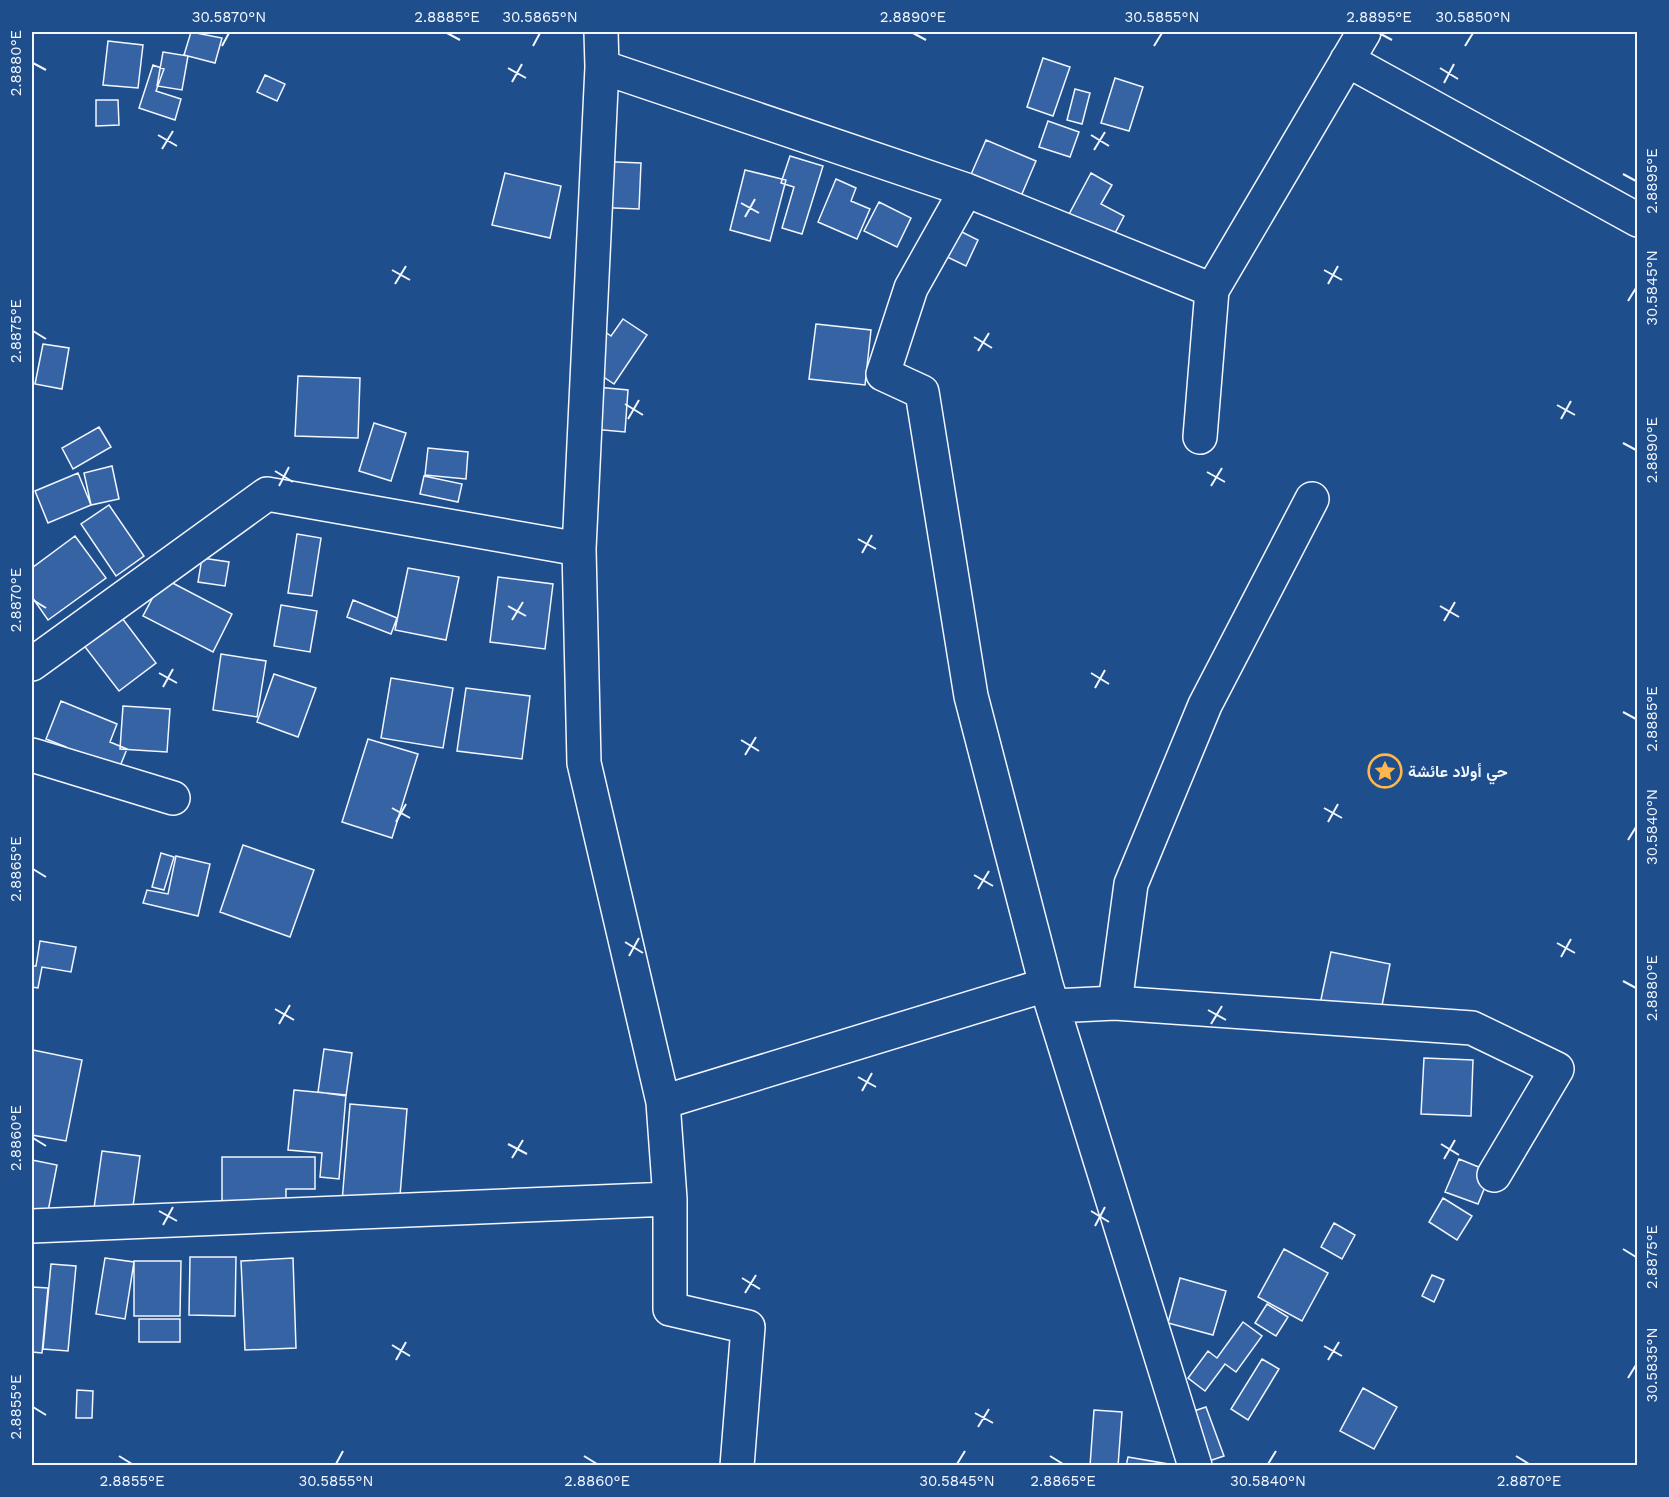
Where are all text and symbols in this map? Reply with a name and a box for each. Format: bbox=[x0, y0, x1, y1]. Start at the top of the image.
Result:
text: 30.5870°N bbox=[192, 8, 266, 26]
text: 2.8885°E bbox=[414, 8, 480, 26]
text: 30.5865°N bbox=[502, 8, 578, 26]
text: 2.8890°E bbox=[880, 8, 946, 26]
text: 30.5855°N bbox=[1124, 8, 1200, 26]
text: 2.8895°E bbox=[1346, 8, 1412, 26]
text: 30.5850°N bbox=[1435, 8, 1511, 26]
text: 2.8880°E bbox=[7, 30, 25, 96]
text: 2.8895°E bbox=[1643, 148, 1661, 214]
text: 30.5845°N bbox=[1643, 250, 1661, 326]
text: 2.8875°E bbox=[7, 299, 25, 363]
text: 2.8890°E bbox=[1643, 417, 1661, 483]
text: 2.8870°E bbox=[7, 568, 25, 632]
text: 2.8885°E bbox=[1643, 686, 1661, 752]
place icon: حي أولاد عائشة bbox=[1367, 753, 1403, 789]
place label: حي أولاد عائشة bbox=[1408, 762, 1508, 785]
text: 30.5840°N bbox=[1643, 789, 1661, 865]
text: 2.8865°E bbox=[7, 836, 25, 902]
text: 2.8880°E bbox=[1643, 955, 1661, 1021]
text: 2.8860°E bbox=[7, 1105, 25, 1171]
text: 2.8875°E bbox=[1643, 1225, 1661, 1289]
text: 30.5835°N bbox=[1643, 1328, 1661, 1402]
text: 2.8855°E bbox=[7, 1374, 25, 1440]
text: 2.8855°E bbox=[99, 1472, 165, 1490]
text: 30.5855°N bbox=[298, 1472, 374, 1490]
text: 2.8860°E bbox=[564, 1472, 630, 1490]
text: 30.5845°N bbox=[919, 1472, 995, 1490]
text: 2.8865°E bbox=[1030, 1472, 1096, 1490]
text: 30.5840°N bbox=[1230, 1472, 1306, 1490]
text: 2.8870°E bbox=[1497, 1472, 1561, 1490]

